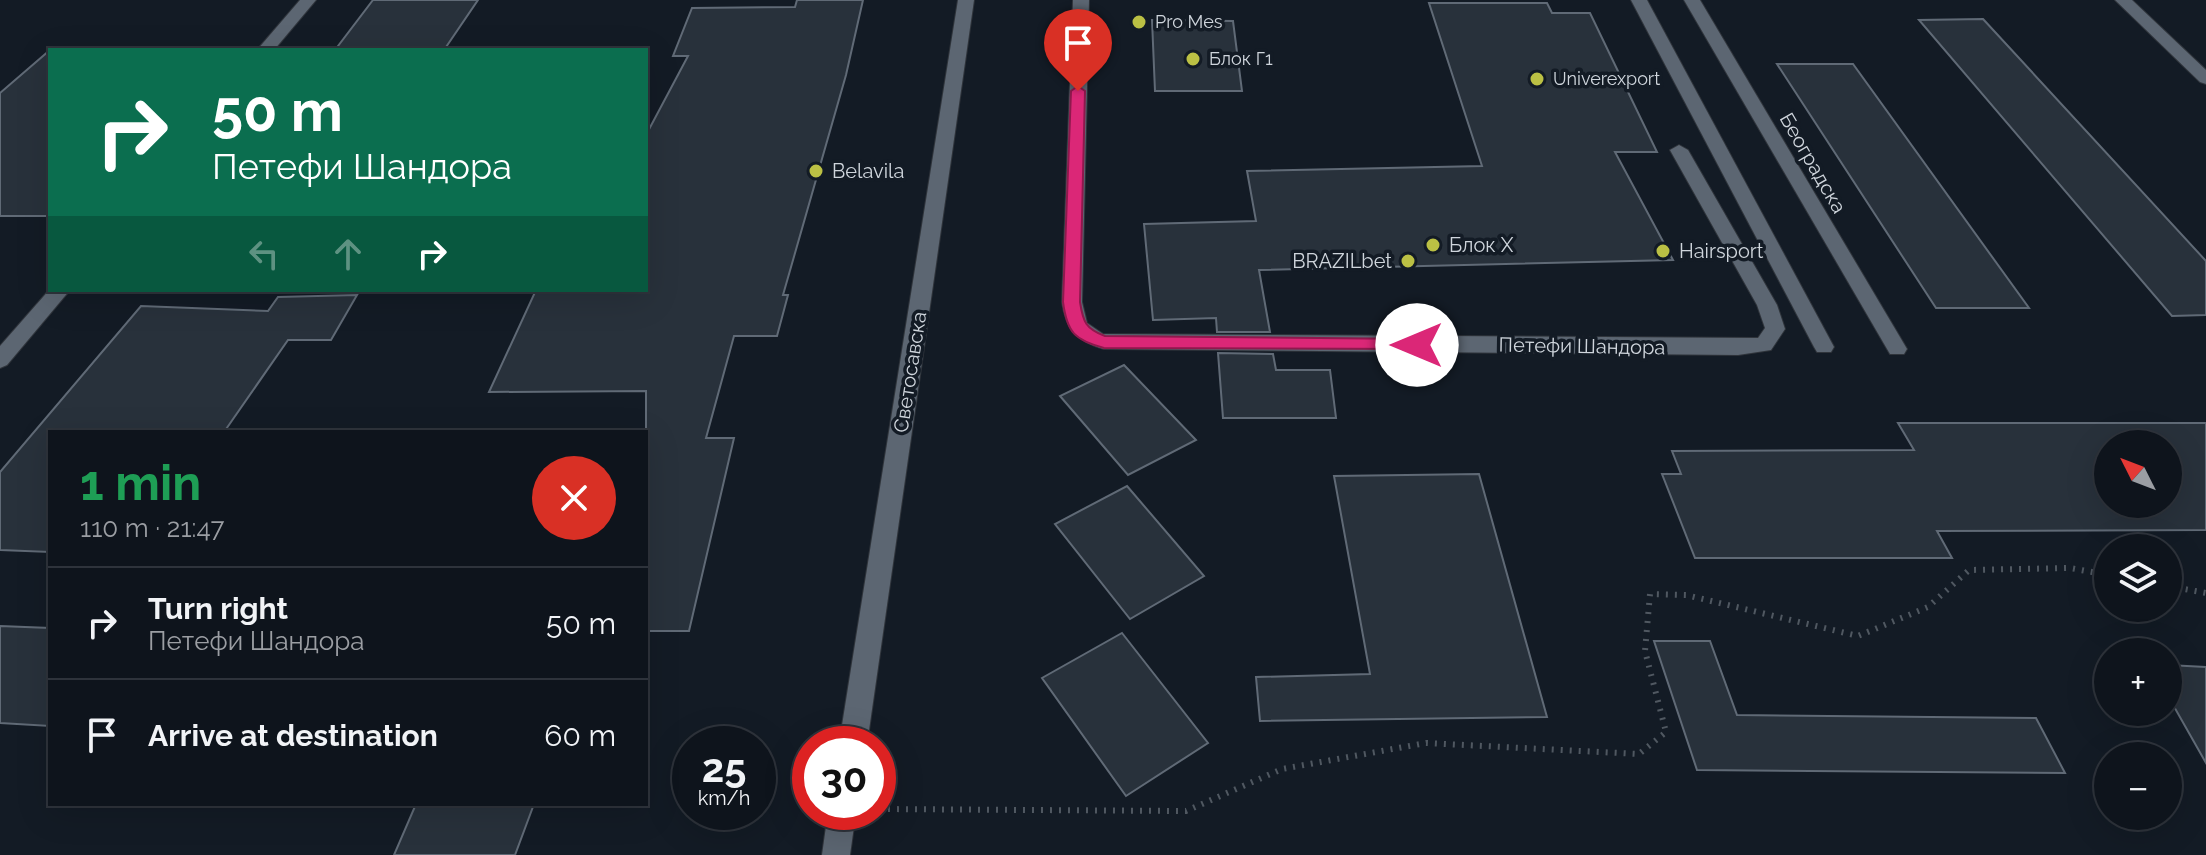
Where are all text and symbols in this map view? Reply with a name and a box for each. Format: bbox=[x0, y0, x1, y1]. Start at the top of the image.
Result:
pin bbox=[1044, 9, 1112, 91]
place label: Pro Mes bbox=[1155, 11, 1223, 32]
marker: Pro Mes bbox=[1130, 13, 1148, 31]
icon: arrive bbox=[1056, 21, 1100, 65]
place label: Блок Г1 bbox=[1209, 48, 1273, 69]
marker: Блок Г1 bbox=[1184, 50, 1202, 68]
place label: Univerexport bbox=[1553, 68, 1660, 89]
marker: Univerexport bbox=[1528, 70, 1546, 88]
text: 50 m bbox=[212, 78, 343, 144]
icon: right bbox=[80, 80, 184, 184]
street label: Београдска bbox=[1775, 109, 1851, 217]
text: Петефи Шандора bbox=[212, 145, 512, 187]
place label: Belavila bbox=[832, 159, 904, 183]
marker: Belavila bbox=[807, 162, 825, 180]
icon: left bbox=[242, 232, 286, 276]
icon: ahead bbox=[326, 232, 370, 276]
icon: right bbox=[410, 232, 454, 276]
place label: Блок Х bbox=[1449, 233, 1514, 257]
marker: Блок Х bbox=[1424, 236, 1442, 254]
place label: Hairsport bbox=[1679, 239, 1764, 263]
marker: Hairsport bbox=[1654, 242, 1672, 260]
place label: BRAZILbet bbox=[1292, 249, 1392, 273]
marker: BRAZILbet bbox=[1399, 252, 1417, 270]
position arrow bbox=[1375, 303, 1459, 387]
street label: Светосавска bbox=[889, 310, 931, 434]
street label: Петефи Шандора bbox=[1499, 333, 1665, 359]
north arrow bbox=[2094, 430, 2182, 518]
map controls bbox=[2094, 430, 2182, 830]
text: 1 min bbox=[80, 455, 201, 511]
button: close bbox=[532, 456, 616, 540]
text: 110 m · 21:47 bbox=[80, 513, 224, 543]
button: layers bbox=[2094, 534, 2182, 622]
text: Turn right bbox=[148, 591, 288, 626]
icon: right bbox=[80, 601, 124, 645]
text: 50 m bbox=[546, 606, 616, 641]
text: Петефи Шандора bbox=[148, 626, 365, 656]
button: + bbox=[2094, 638, 2182, 726]
icon: arrive bbox=[80, 713, 124, 757]
text: Arrive at destination bbox=[148, 718, 438, 753]
text: 60 m bbox=[544, 718, 616, 753]
speed limit sign: 30 bbox=[792, 726, 896, 830]
button: − bbox=[2094, 742, 2182, 830]
text: 25 bbox=[702, 744, 746, 791]
text: km/h bbox=[698, 786, 750, 810]

